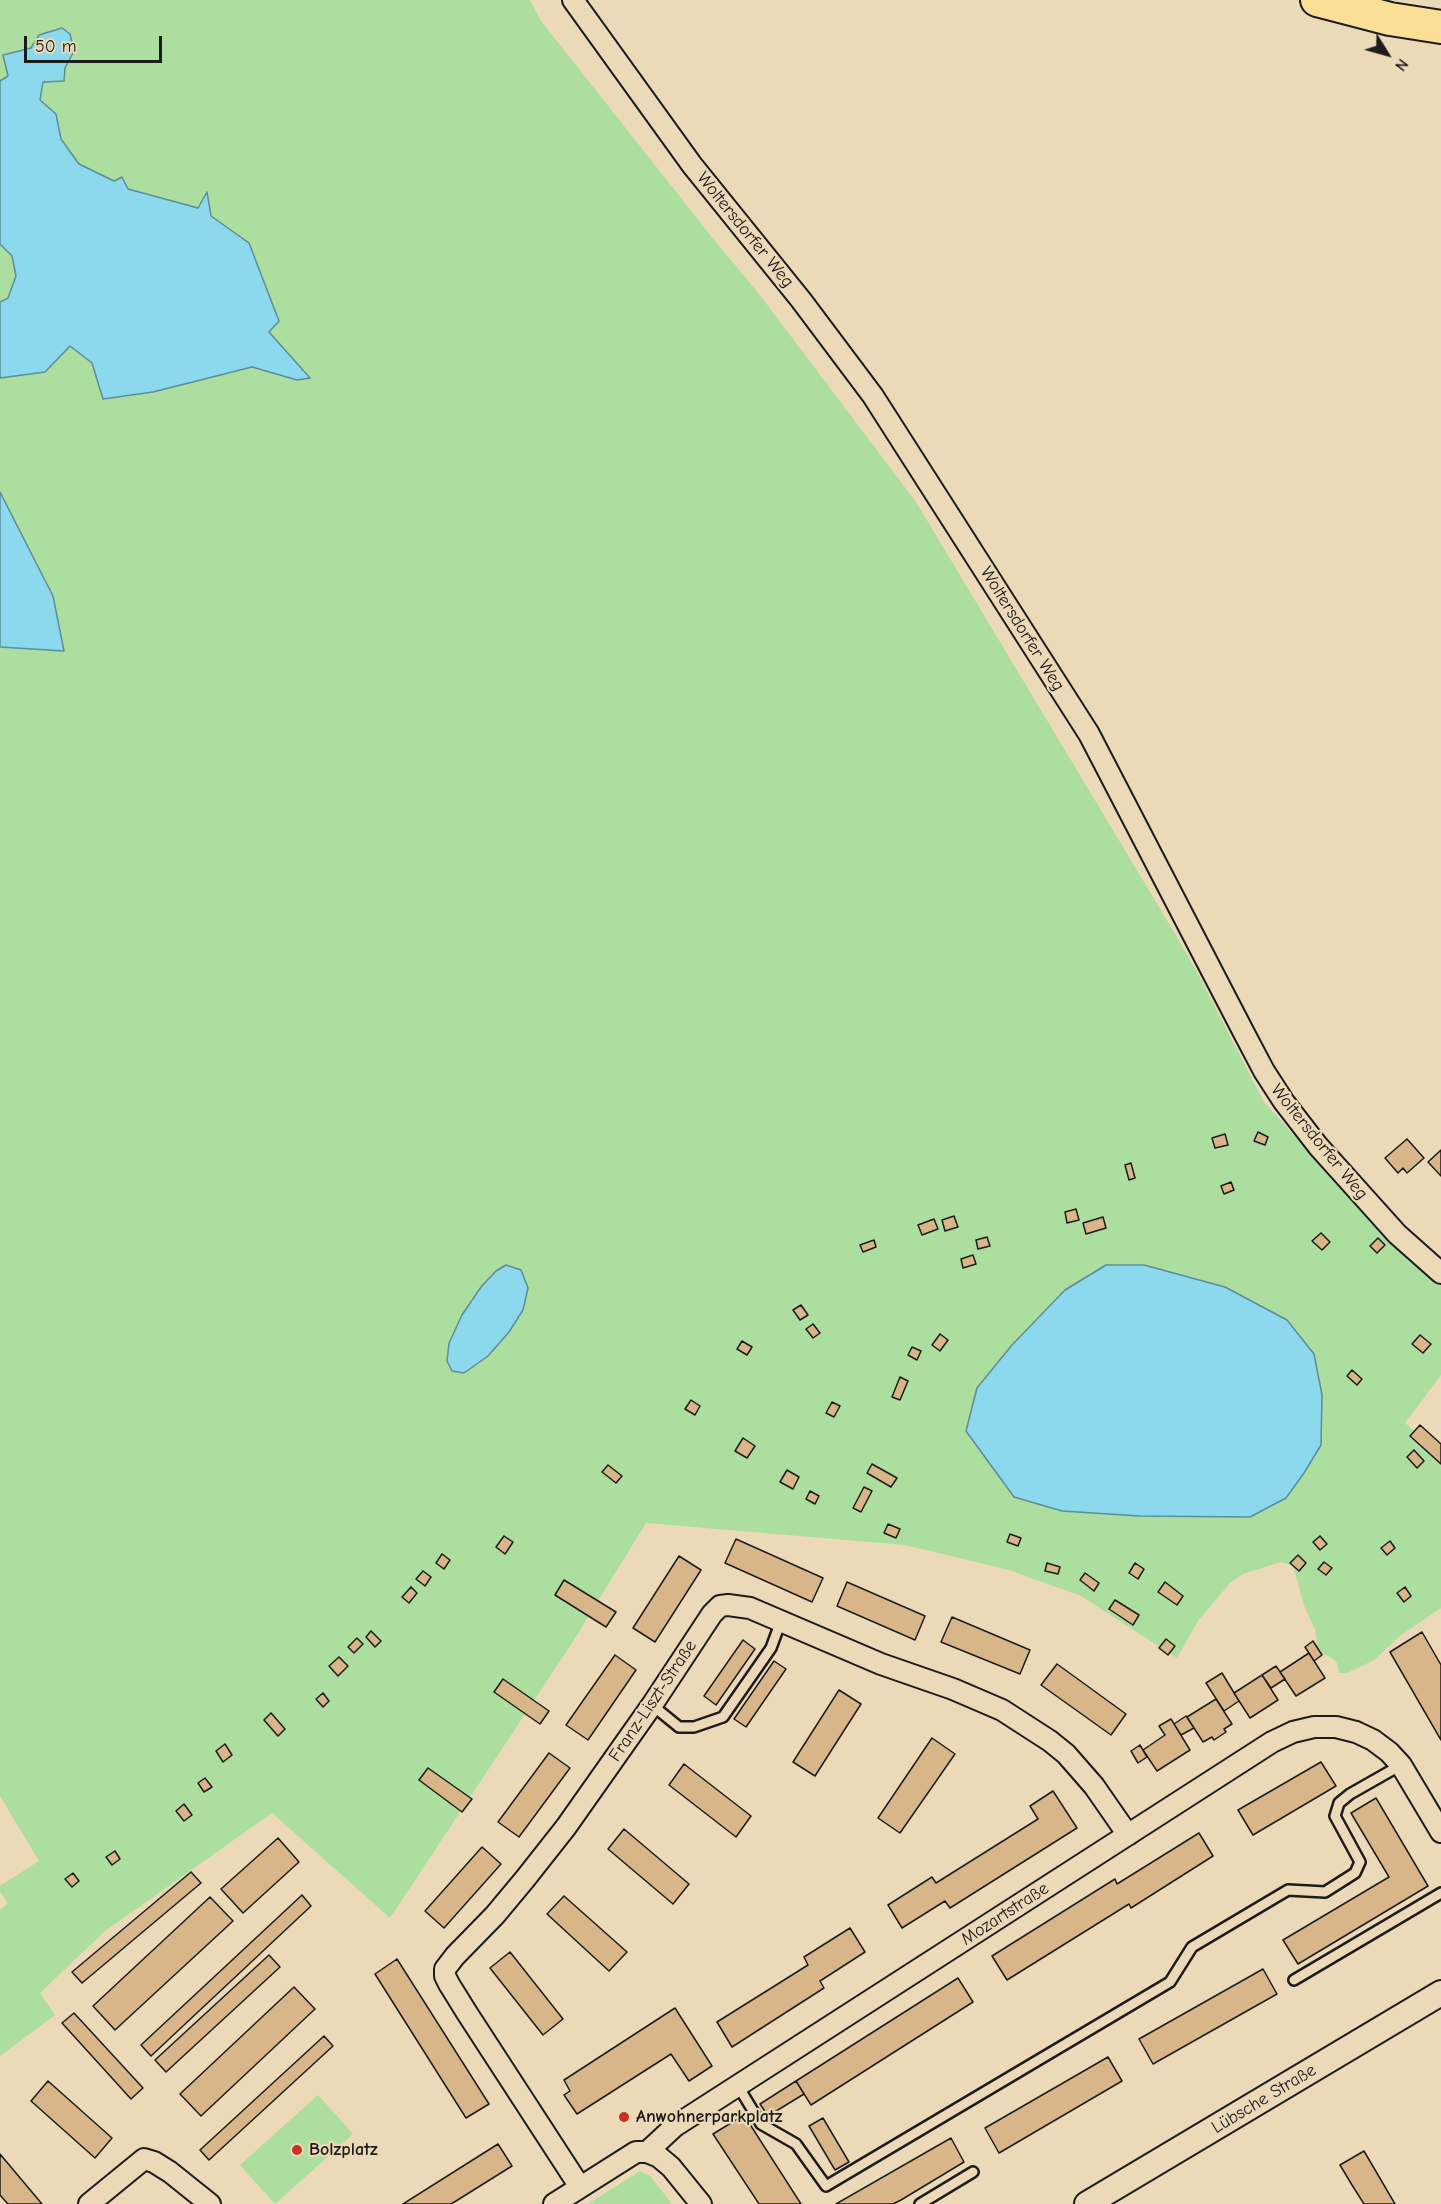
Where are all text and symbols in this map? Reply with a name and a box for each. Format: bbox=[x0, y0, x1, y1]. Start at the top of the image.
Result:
scale bar bbox=[27, 24, 165, 62]
north arrow bbox=[1357, 24, 1417, 84]
text: 50 m bbox=[35, 36, 77, 57]
text: N bbox=[1391, 55, 1412, 74]
street label: Woltersdorfer Weg bbox=[692, 168, 798, 292]
street label: Woltersdorfer Weg bbox=[975, 563, 1069, 695]
street label: Woltersdorfer Weg bbox=[1266, 1080, 1372, 1204]
street label: Franz-Liszt-Straße bbox=[604, 1636, 702, 1766]
street label: Mozartstraße bbox=[957, 1878, 1053, 1950]
street label: Lübsche Straße bbox=[1208, 2059, 1320, 2139]
place label: Anwohnerparkplatz bbox=[636, 2106, 782, 2128]
marker: Anwohnerparkplatz bbox=[617, 2110, 631, 2124]
place label: Bolzplatz bbox=[309, 2139, 378, 2161]
marker: Bolzplatz bbox=[290, 2143, 304, 2157]

